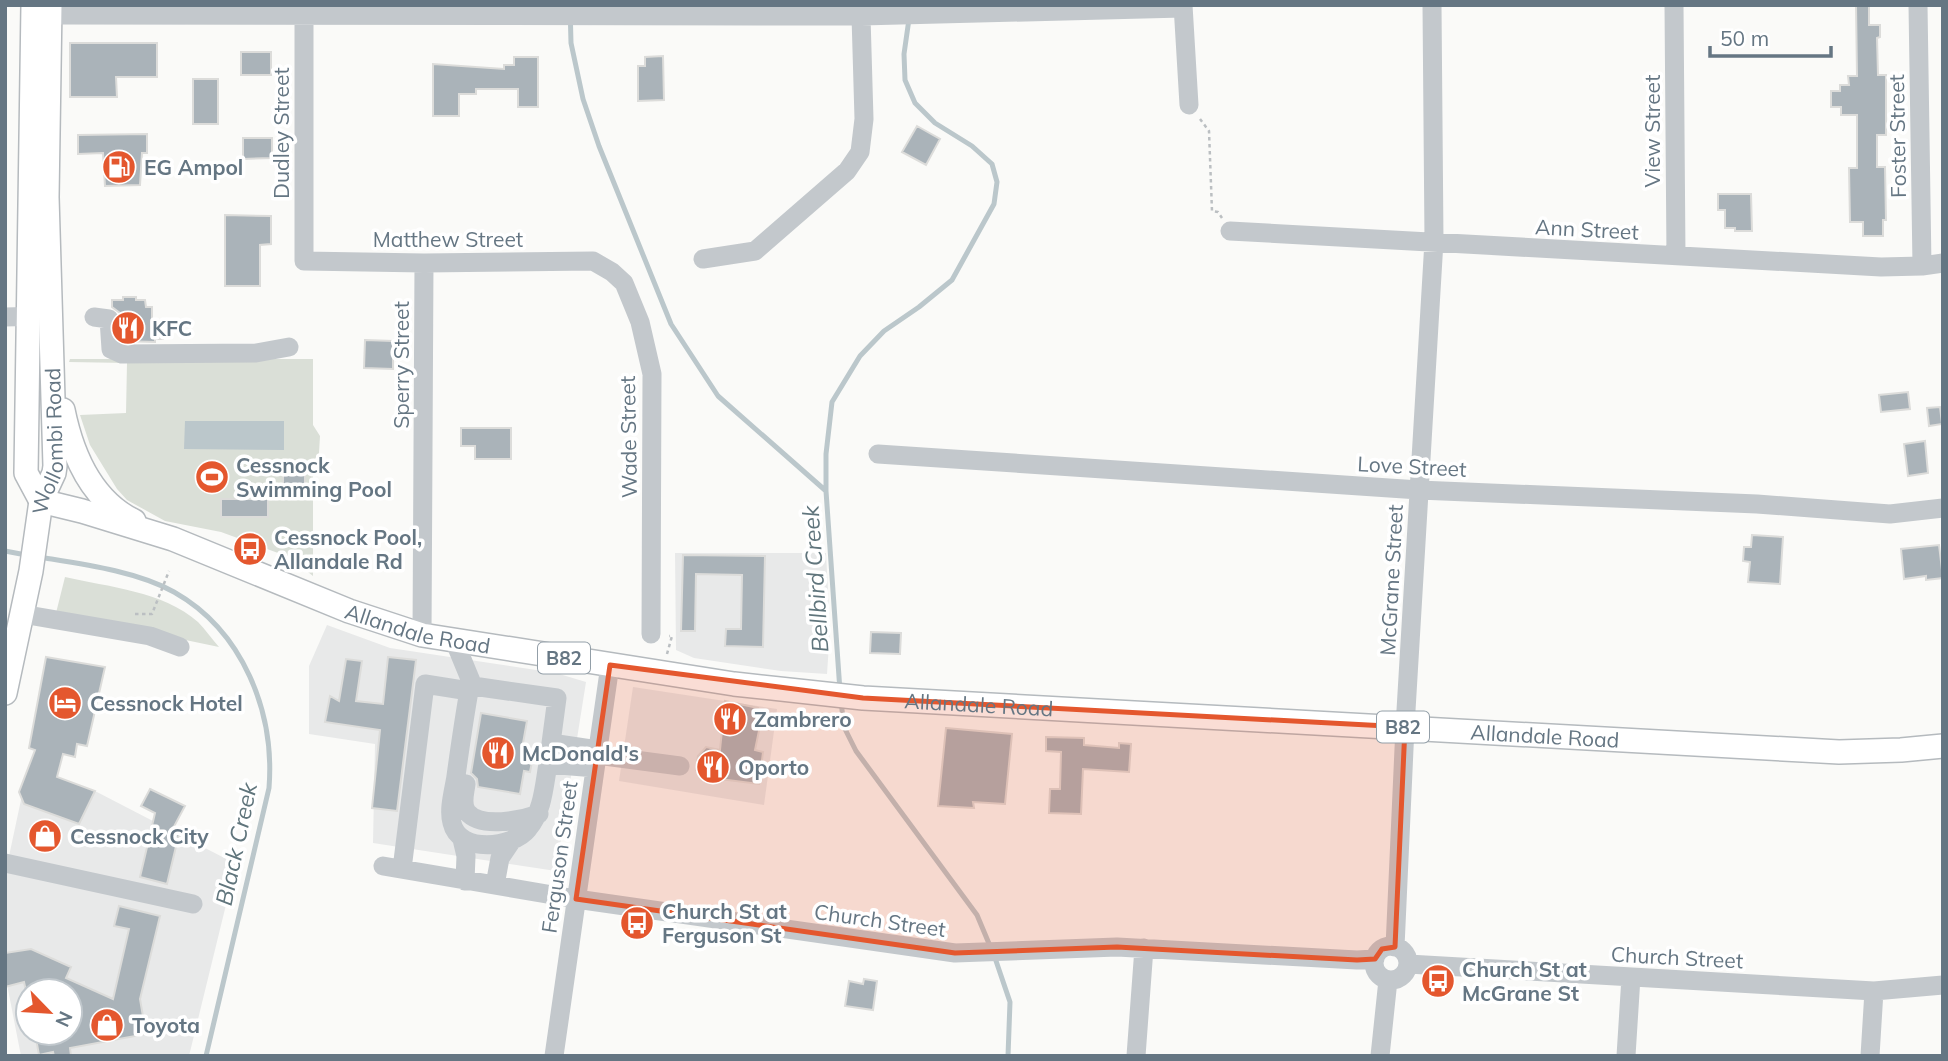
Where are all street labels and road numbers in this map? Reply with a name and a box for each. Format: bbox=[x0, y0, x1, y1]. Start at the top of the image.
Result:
street label: Dudley Street bbox=[268, 67, 294, 199]
street label: Foster Street bbox=[1883, 74, 1911, 198]
street label: View Street bbox=[1639, 75, 1665, 187]
street label: Ann Street bbox=[1535, 213, 1639, 245]
street label: Matthew Street bbox=[373, 226, 523, 252]
street label: Sperry Street bbox=[388, 301, 414, 429]
street label: Wollombi Road bbox=[26, 367, 69, 516]
street label: Wade Street bbox=[614, 376, 642, 498]
street label: Love Street bbox=[1357, 450, 1467, 482]
street label: McGrane Street bbox=[1374, 504, 1408, 656]
street label: Allandale Road bbox=[342, 598, 492, 659]
road number: B82 bbox=[538, 642, 590, 674]
street label: Allandale Road bbox=[904, 687, 1054, 722]
road number: B82 bbox=[1377, 712, 1429, 742]
street label: Allandale Road bbox=[1470, 719, 1620, 753]
street label: Ferguson Street bbox=[535, 779, 583, 935]
street label: Church Street bbox=[813, 898, 947, 942]
street label: Church Street bbox=[1610, 941, 1744, 973]

